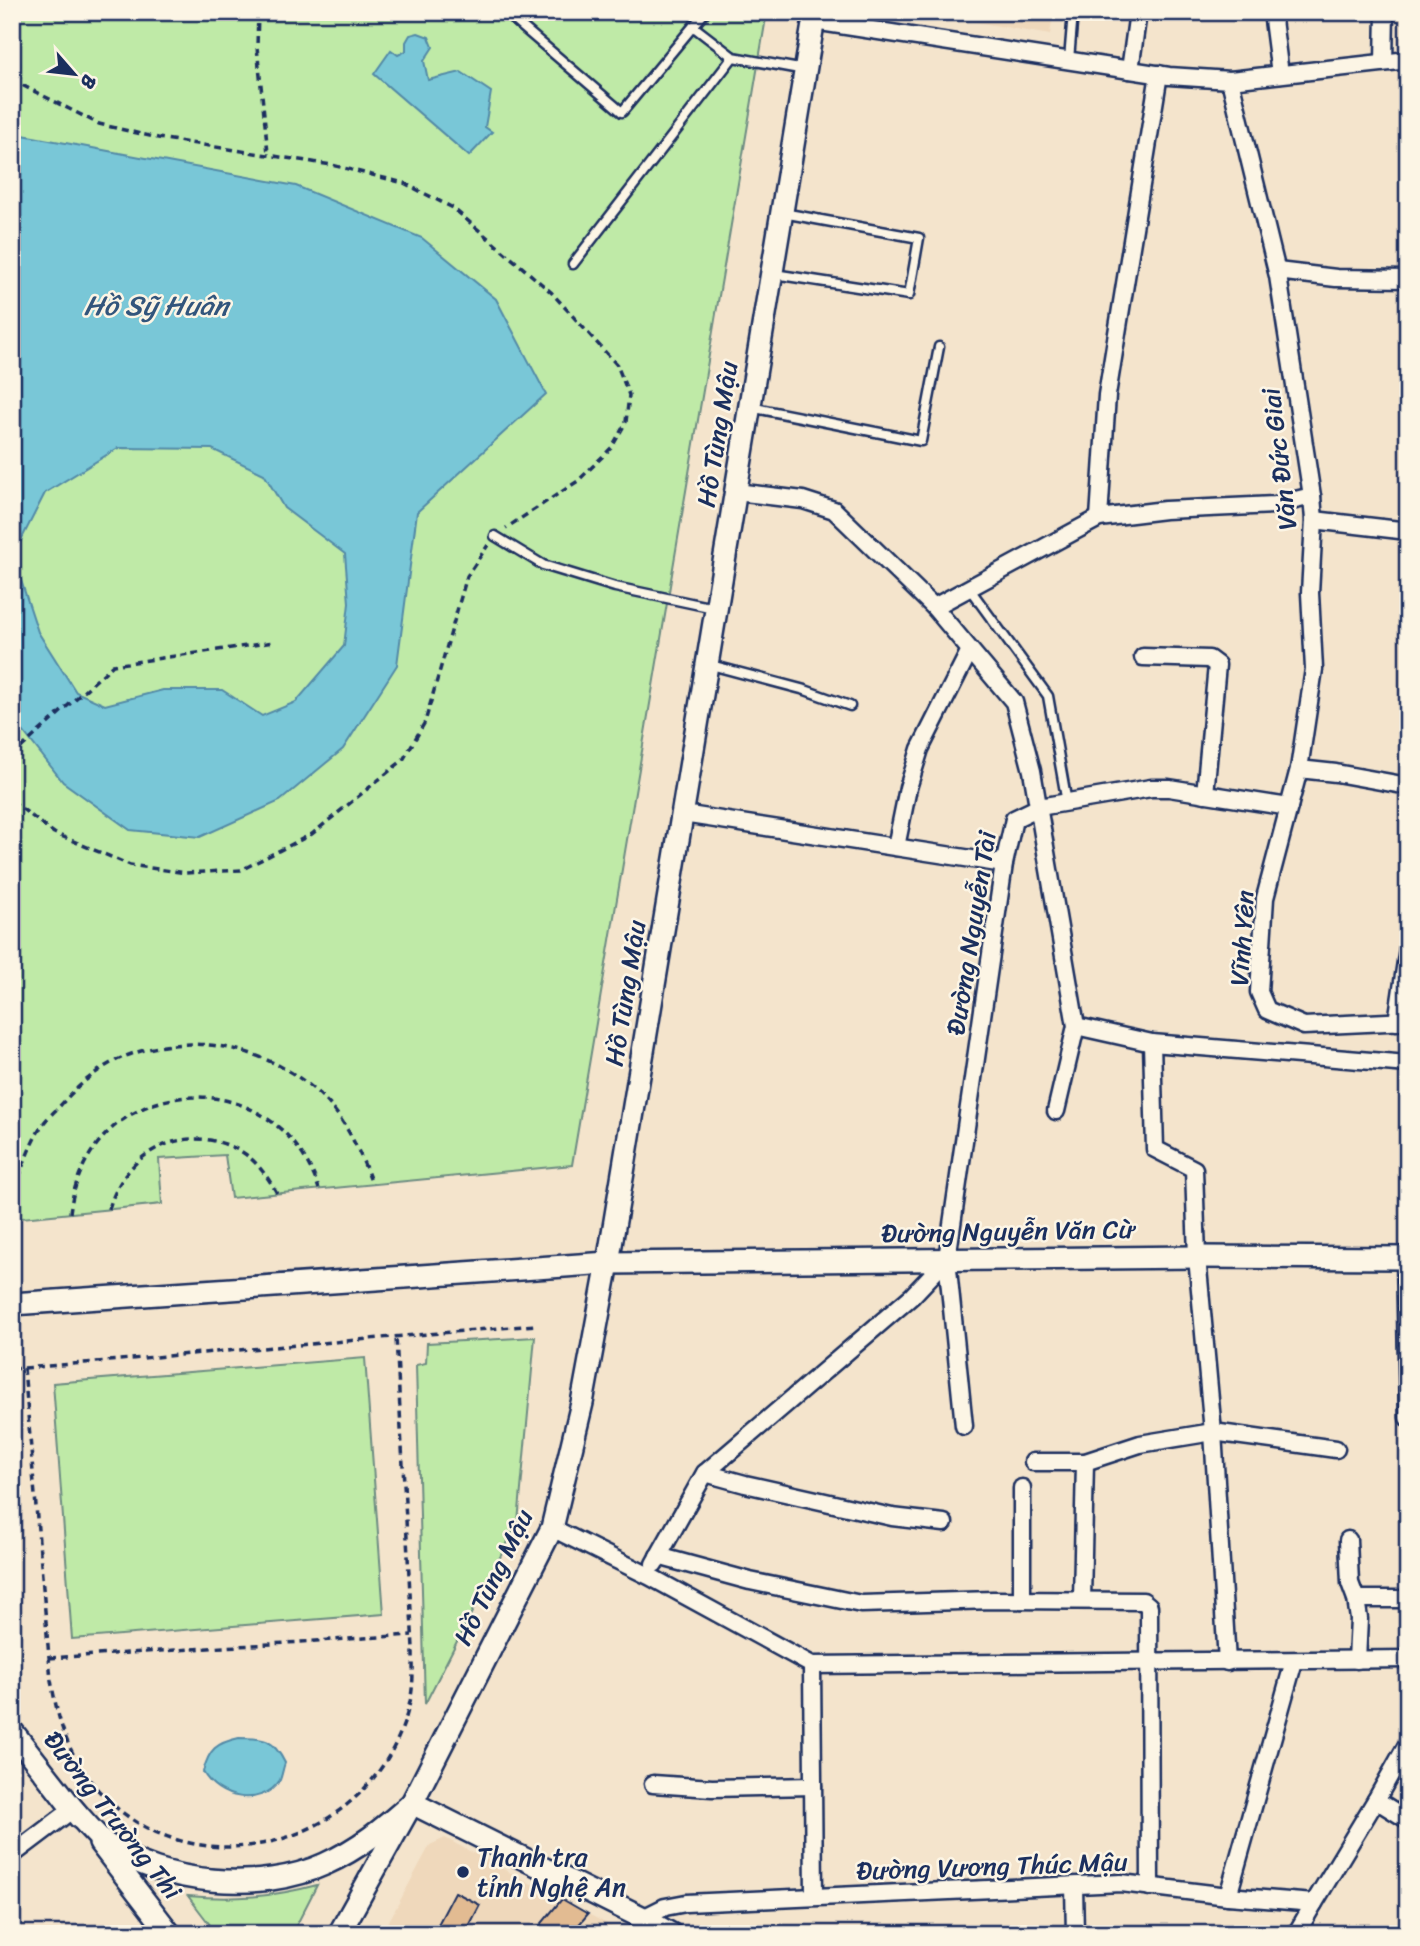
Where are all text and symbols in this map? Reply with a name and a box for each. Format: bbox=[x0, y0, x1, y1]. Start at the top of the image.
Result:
north arrow bbox=[38, 38, 108, 108]
text: B bbox=[71, 69, 106, 95]
water label: Hồ Sỹ Huân bbox=[84, 281, 231, 330]
street label: Hồ Tùng Mậu bbox=[683, 357, 751, 510]
street label: Văn Đức Giai bbox=[1247, 385, 1311, 533]
street label: Đường Nguyễn Tài bbox=[932, 827, 1010, 1038]
street label: Vĩnh Yên bbox=[1216, 888, 1268, 988]
street label: Hồ Tùng Mậu bbox=[591, 916, 659, 1069]
street label: Đường Nguyễn Văn Cừ bbox=[881, 1206, 1137, 1256]
street label: Hồ Tùng Mậu bbox=[440, 1501, 546, 1653]
street label: Đường Trường Thi bbox=[32, 1720, 195, 1911]
place label: Thanh tra tỉnh Nghệ An bbox=[477, 1834, 626, 1910]
street label: Đường Vương Thúc Mậu bbox=[856, 1838, 1128, 1894]
marker: Thanh tra tỉnh Nghệ An bbox=[455, 1864, 471, 1880]

